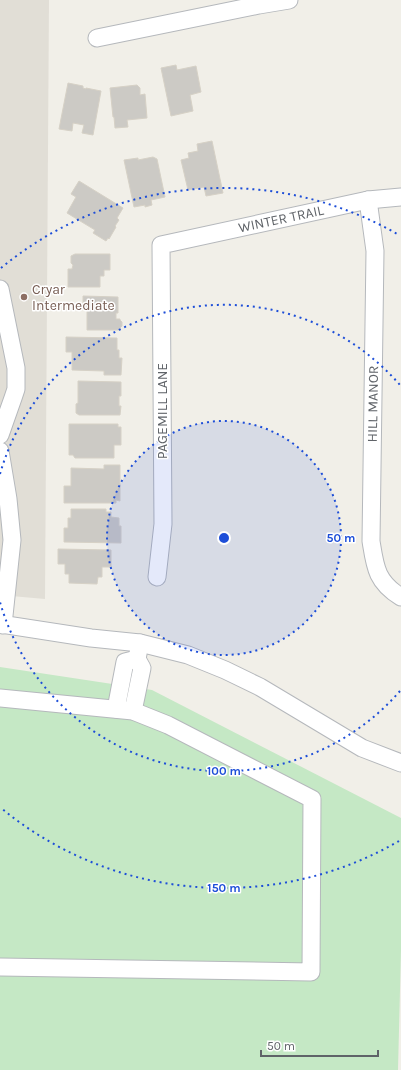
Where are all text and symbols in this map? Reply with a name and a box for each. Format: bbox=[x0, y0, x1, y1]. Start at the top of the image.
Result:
street label: WINTER TRAIL bbox=[237, 202, 326, 236]
place label: Cryar Intermediate bbox=[32, 281, 115, 314]
marker: Cryar Intermediate bbox=[19, 292, 29, 302]
street label: PAGEMILL LANE bbox=[154, 363, 171, 459]
street label: HILL MANOR bbox=[364, 365, 382, 443]
centre of rings bbox=[217, 531, 231, 545]
text: 50 m bbox=[327, 531, 356, 545]
text: 100 m bbox=[207, 764, 241, 778]
text: 150 m bbox=[207, 881, 241, 895]
scale bar bbox=[261, 1032, 378, 1058]
text: 50 m bbox=[267, 1039, 295, 1053]

